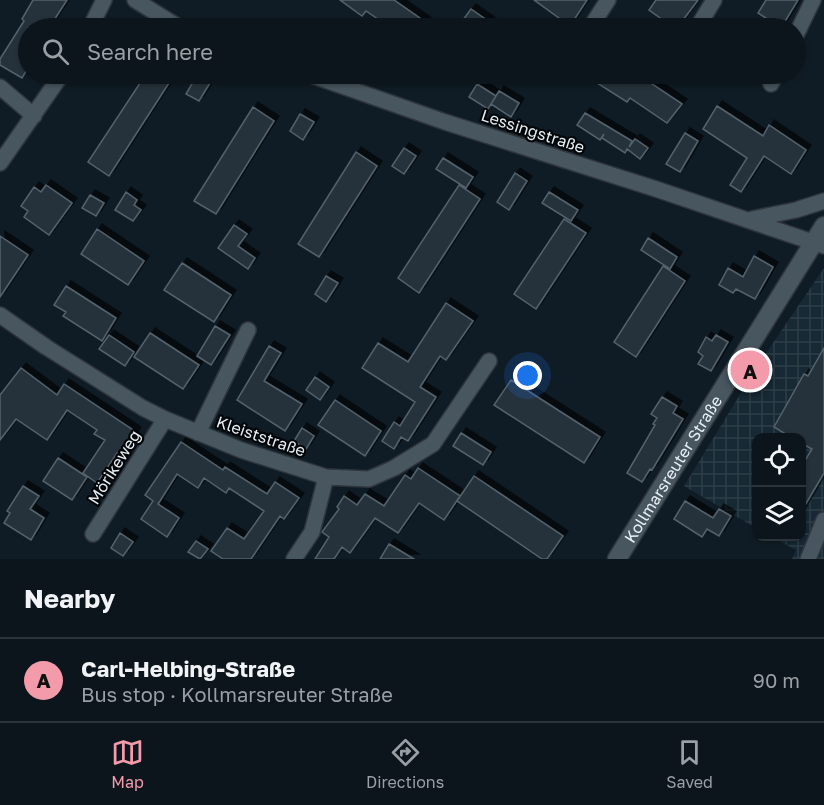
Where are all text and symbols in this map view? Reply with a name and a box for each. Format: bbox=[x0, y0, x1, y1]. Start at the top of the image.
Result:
search box bbox=[18, 18, 806, 84]
icon: search bbox=[39, 35, 72, 68]
text: Search here bbox=[87, 38, 213, 65]
street label: Lessingstraße bbox=[479, 105, 587, 157]
pin: A bbox=[730, 348, 770, 392]
your location bbox=[513, 361, 542, 390]
street label: Kollmarsreuter Straße bbox=[620, 392, 726, 546]
street label: Kleiststraße bbox=[214, 411, 308, 461]
street label: Mörikeweg bbox=[83, 426, 145, 508]
map controls bbox=[752, 433, 806, 541]
button: locate bbox=[752, 433, 806, 487]
button: layers bbox=[752, 487, 806, 541]
text: Nearby bbox=[24, 583, 115, 614]
text: Carl-Helbing-Straße bbox=[81, 655, 295, 682]
text: A bbox=[36, 668, 51, 692]
text: 90 m bbox=[753, 668, 800, 692]
text: Bus stop · Kollmarsreuter Straße bbox=[81, 682, 393, 706]
tab: Map bbox=[111, 736, 144, 792]
tab: Directions bbox=[366, 736, 444, 792]
tab: Saved bbox=[666, 736, 713, 792]

